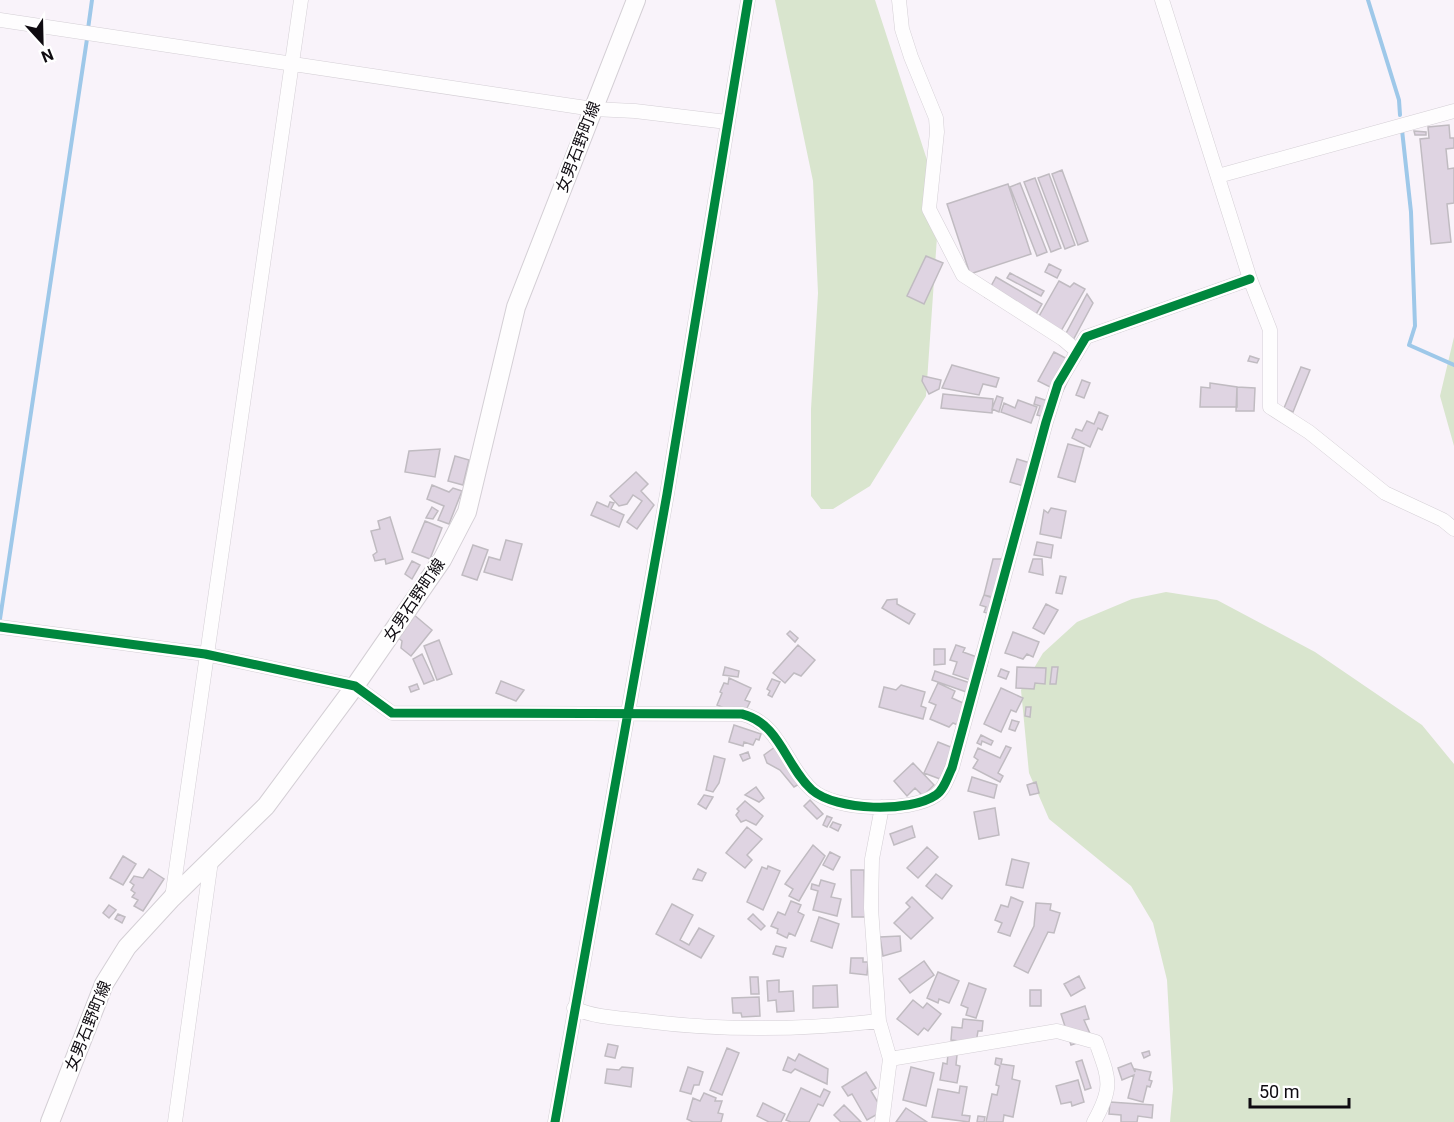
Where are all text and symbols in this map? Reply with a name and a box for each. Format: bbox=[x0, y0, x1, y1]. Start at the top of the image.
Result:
north arrow bbox=[12, 12, 72, 72]
text: N bbox=[39, 45, 56, 66]
street label: 女男石野町線 bbox=[552, 99, 604, 195]
street label: 女男石野町線 bbox=[379, 555, 449, 645]
street label: 女男石野町線 bbox=[61, 978, 115, 1074]
scale bar bbox=[1250, 1071, 1349, 1109]
text: 50 m bbox=[1259, 1081, 1299, 1102]

